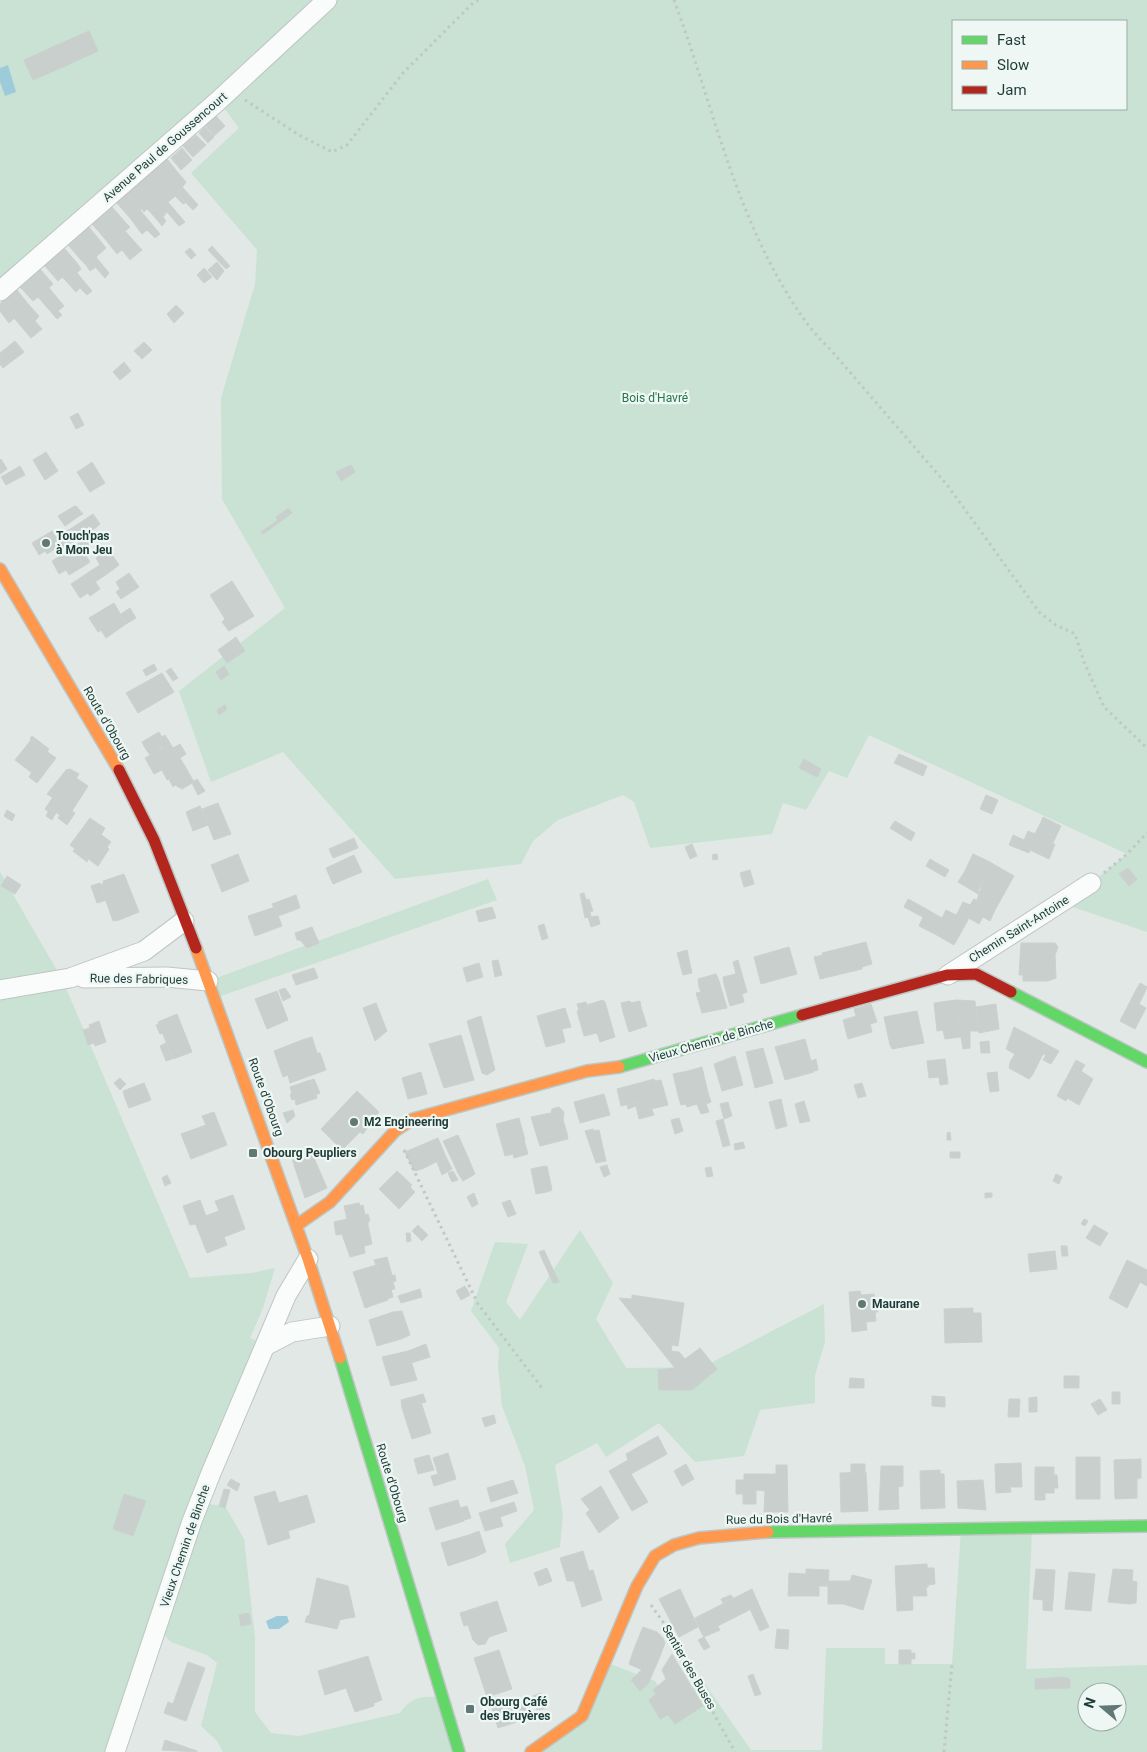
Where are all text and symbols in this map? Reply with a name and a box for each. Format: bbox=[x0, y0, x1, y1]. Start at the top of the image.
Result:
legend bbox=[952, 20, 1127, 110]
text: Fast bbox=[997, 31, 1026, 49]
text: Slow bbox=[997, 56, 1029, 74]
text: Jam bbox=[997, 81, 1027, 99]
street label: Avenue Paul de Goussencourt bbox=[100, 89, 230, 205]
park label: Bois d'Havré bbox=[622, 391, 688, 405]
place label: Touch'pas à Mon Jeu bbox=[56, 529, 113, 557]
marker: Touch'pas à Mon Jeu bbox=[40, 537, 52, 549]
street label: Route d'Obourg bbox=[80, 684, 134, 762]
street label: Chemin Saint-Antoine bbox=[966, 893, 1072, 965]
street label: Rue des Fabriques bbox=[90, 971, 188, 987]
street label: Vieux Chemin de Binche bbox=[647, 1017, 775, 1065]
street label: Route d'Obourg bbox=[245, 1056, 287, 1138]
place label: M2 Engineering bbox=[364, 1115, 449, 1129]
marker: M2 Engineering bbox=[348, 1116, 360, 1128]
place label: Obourg Peupliers bbox=[263, 1146, 357, 1160]
marker: Obourg Peupliers bbox=[247, 1147, 259, 1159]
place label: Maurane bbox=[872, 1297, 920, 1311]
marker: Maurane bbox=[856, 1298, 868, 1310]
street label: Route d'Obourg bbox=[373, 1442, 411, 1524]
street label: Vieux Chemin de Binche bbox=[157, 1483, 213, 1609]
street label: Rue du Bois d'Havré bbox=[726, 1511, 832, 1527]
street label: Sentier des Buses bbox=[659, 1622, 719, 1712]
north arrow bbox=[1077, 1682, 1127, 1732]
place label: Obourg Café des Bruyères bbox=[480, 1695, 551, 1723]
text: N bbox=[1081, 1695, 1099, 1710]
marker: Obourg Café des Bruyères bbox=[464, 1703, 476, 1715]

